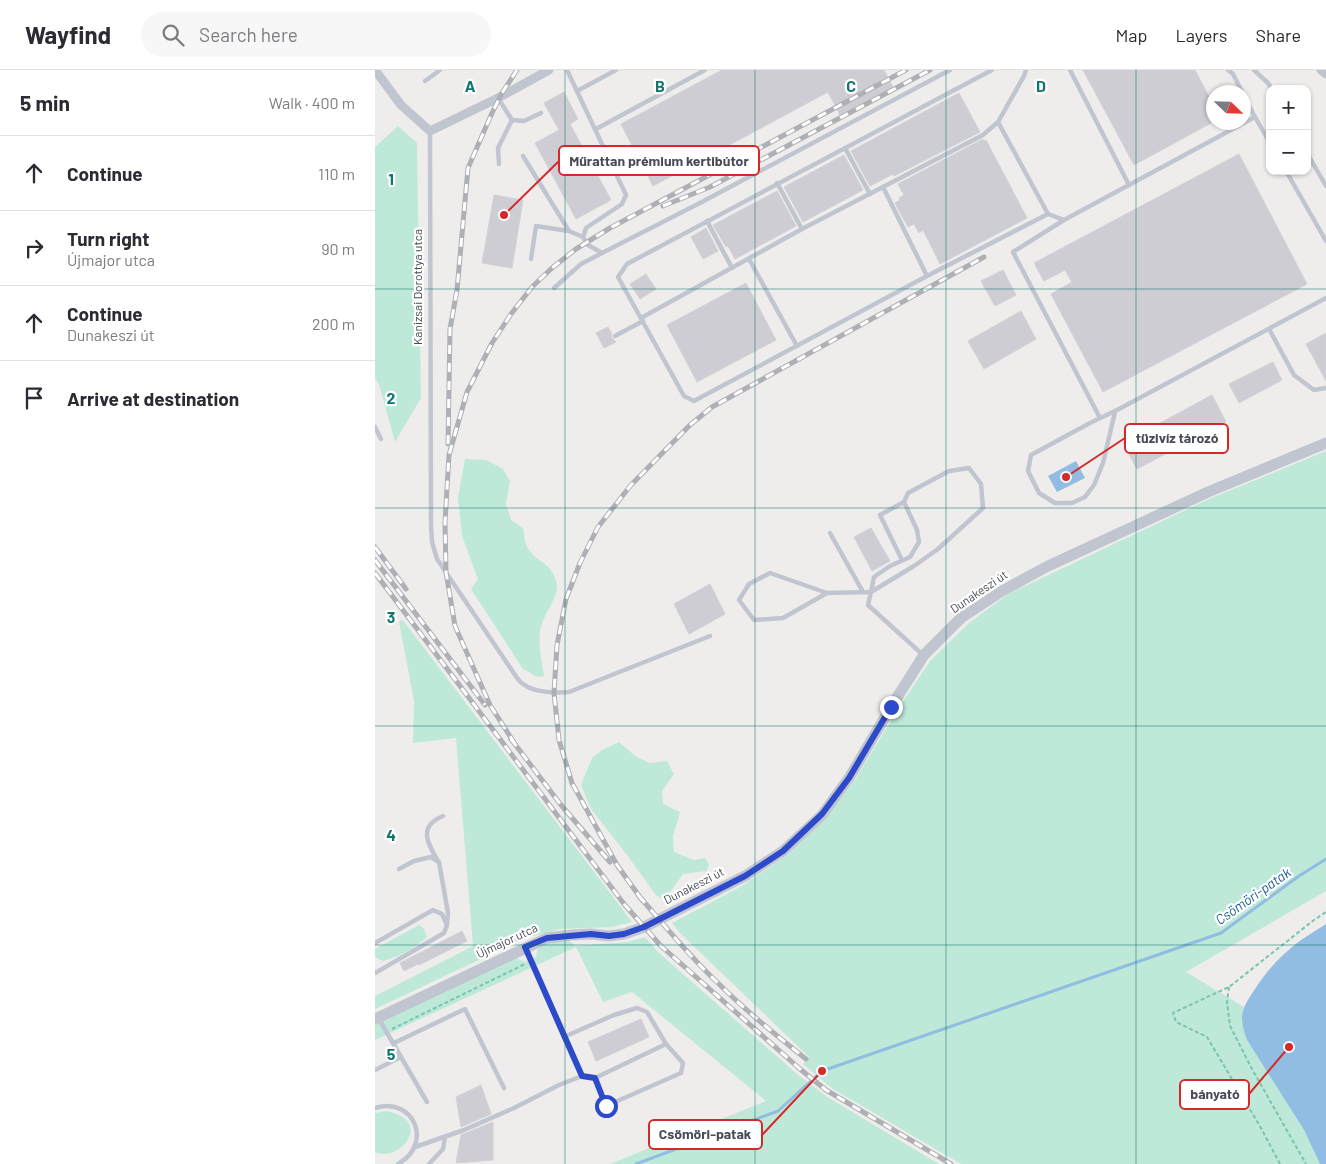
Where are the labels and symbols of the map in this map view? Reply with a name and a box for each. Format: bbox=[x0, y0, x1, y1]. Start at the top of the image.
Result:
text: A bbox=[465, 76, 476, 95]
text: B bbox=[655, 76, 665, 95]
text: C bbox=[846, 76, 856, 95]
text: D bbox=[1036, 76, 1046, 95]
north arrow bbox=[1206, 85, 1251, 130]
callout: Műrattan prémium kertibútor bbox=[559, 146, 759, 175]
text: Műrattan prémium kertibútor bbox=[569, 152, 749, 169]
text: 1 bbox=[388, 169, 394, 188]
street label: Kanizsai Dorottya utca bbox=[410, 229, 424, 345]
text: 2 bbox=[387, 388, 396, 407]
callout: tüzivíz tározó bbox=[1125, 424, 1228, 453]
text: tüzivíz tározó bbox=[1136, 429, 1219, 446]
street label: Dunakeszi út bbox=[947, 567, 1010, 615]
text: 3 bbox=[387, 607, 395, 626]
route end bbox=[880, 696, 903, 719]
text: 4 bbox=[386, 825, 396, 844]
water label: Csömöri-patak bbox=[1212, 863, 1294, 928]
street label: Dunakeszi út bbox=[661, 864, 726, 906]
street label: Újmajor utca bbox=[474, 920, 539, 960]
text: 5 bbox=[387, 1044, 396, 1063]
callout: bányató bbox=[1180, 1080, 1249, 1109]
text: bányató bbox=[1190, 1085, 1240, 1102]
route start bbox=[595, 1095, 618, 1118]
callout: Csömöri-patak bbox=[649, 1120, 762, 1149]
text: Csömöri-patak bbox=[659, 1125, 752, 1142]

